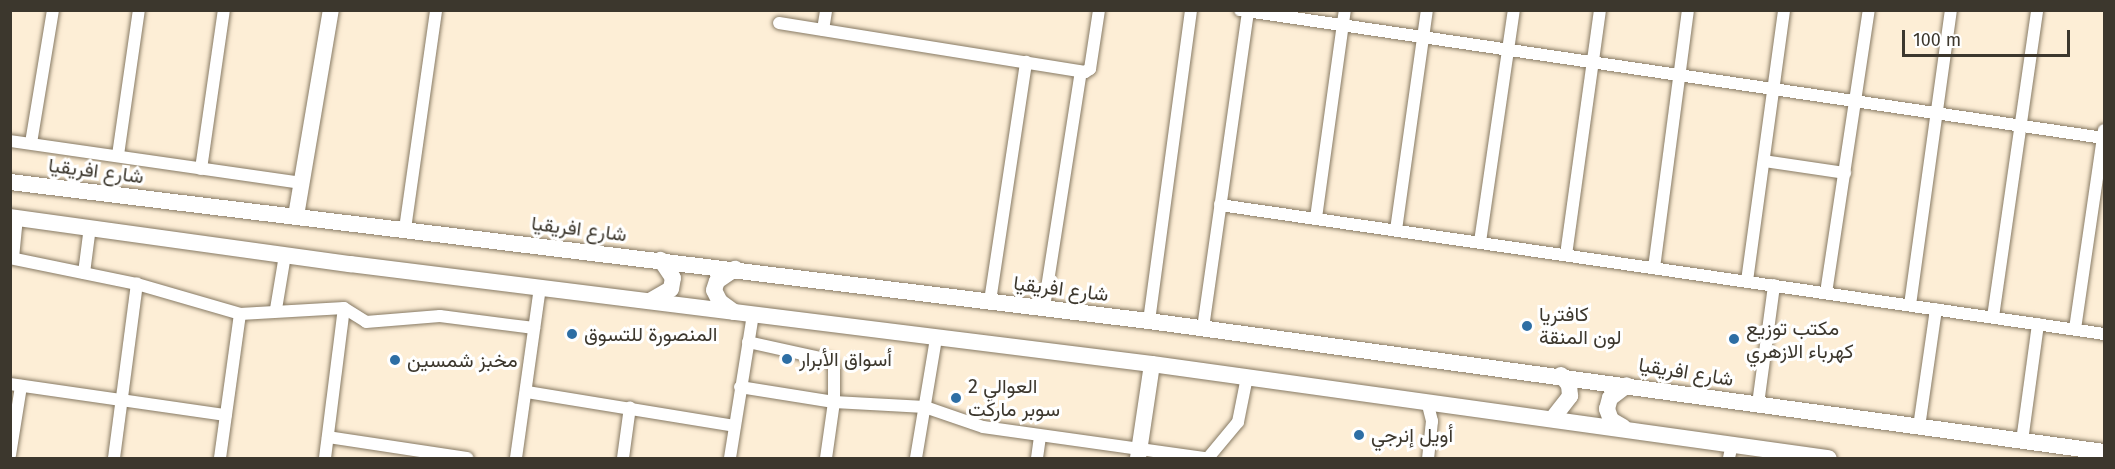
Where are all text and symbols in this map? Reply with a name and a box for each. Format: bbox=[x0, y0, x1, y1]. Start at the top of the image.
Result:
scale bar bbox=[1905, 18, 2073, 56]
text: 100 m bbox=[1913, 29, 1961, 51]
street label: شارع افريقيا bbox=[47, 153, 145, 189]
street label: شارع افريقيا bbox=[530, 211, 628, 247]
street label: شارع افريقيا bbox=[1012, 271, 1110, 307]
place label: كافتريا لون المنقة bbox=[1539, 302, 1621, 349]
place label: مكتب توزيع كهرباء الازهري bbox=[1746, 316, 1854, 363]
marker: كافتريا لون المنقة bbox=[1520, 319, 1534, 333]
place label: المنصورة للتسوق bbox=[584, 322, 718, 346]
marker: المنصورة للتسوق bbox=[565, 327, 579, 341]
marker: مكتب توزيع كهرباء الازهري bbox=[1727, 332, 1741, 346]
place label: أسواق الأبرار bbox=[799, 347, 892, 371]
place label: مخبز شمسين bbox=[407, 348, 518, 372]
marker: أسواق الأبرار bbox=[780, 352, 794, 366]
marker: مخبز شمسين bbox=[388, 353, 402, 367]
street label: شارع افريقيا bbox=[1637, 353, 1735, 391]
place label: العوالي 2 سوبر ماركت bbox=[968, 374, 1060, 421]
marker: العوالي 2 سوبر ماركت bbox=[949, 391, 963, 405]
place label: أويل إنرجي bbox=[1371, 423, 1453, 447]
marker: أويل إنرجي bbox=[1352, 428, 1366, 442]

